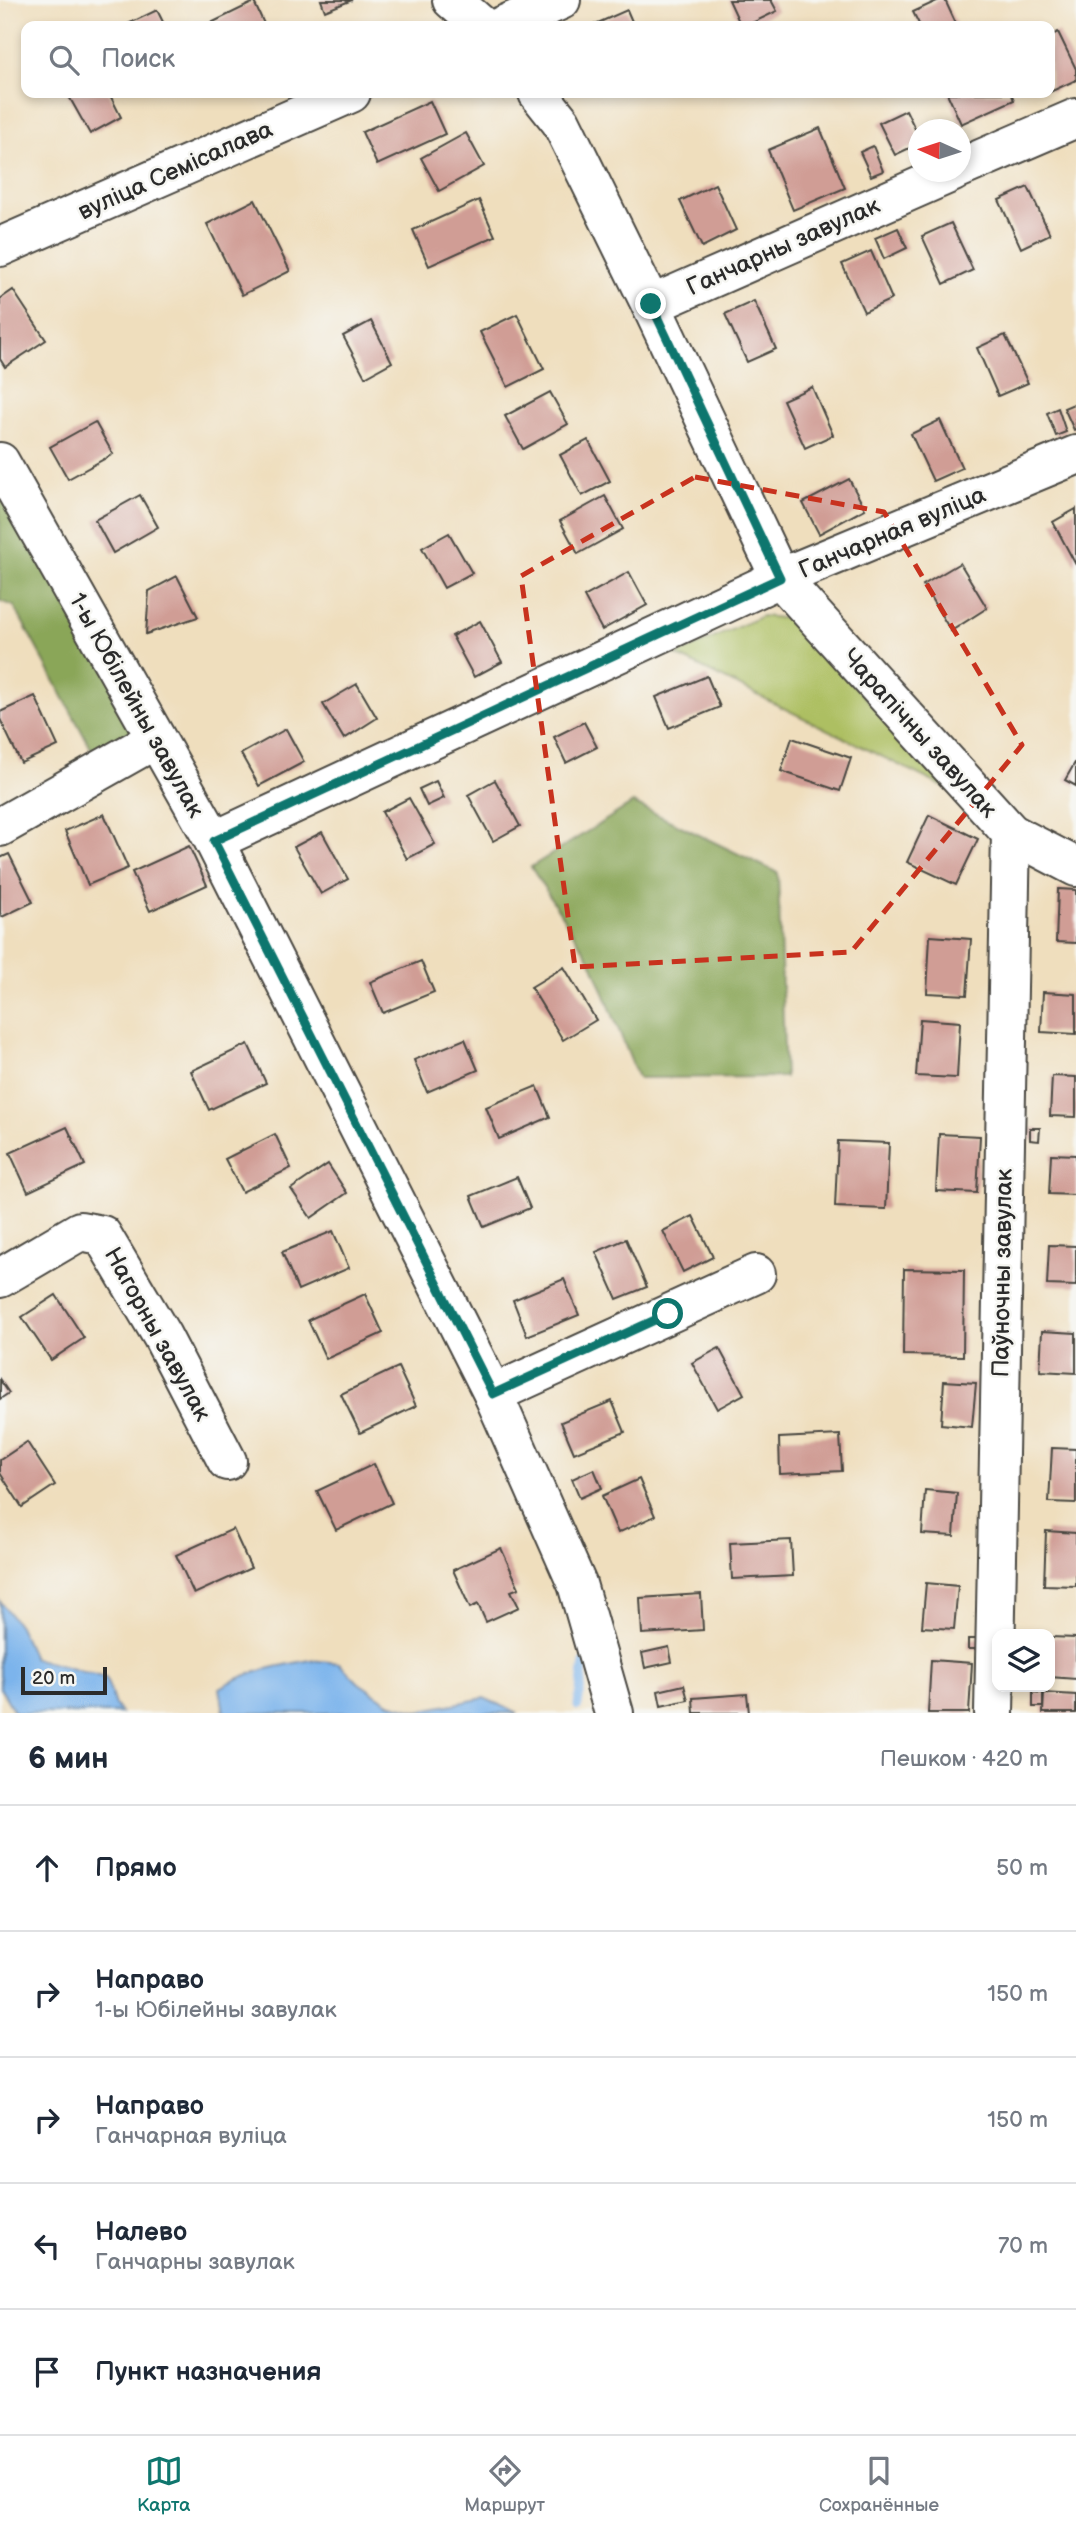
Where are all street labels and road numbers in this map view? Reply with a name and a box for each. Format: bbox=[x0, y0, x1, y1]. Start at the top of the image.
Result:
street label: вуліца Семісалава bbox=[73, 115, 277, 226]
street label: Ганчарны завулак bbox=[682, 191, 884, 302]
street label: Ганчарная вуліца bbox=[794, 480, 990, 585]
street label: 1-ы Юбілейны завулак bbox=[63, 588, 211, 823]
street label: Чарапічны завулак bbox=[836, 643, 1003, 824]
street label: Паўночны завулак bbox=[986, 1168, 1019, 1378]
street label: Нагорны завулак bbox=[98, 1242, 217, 1426]

